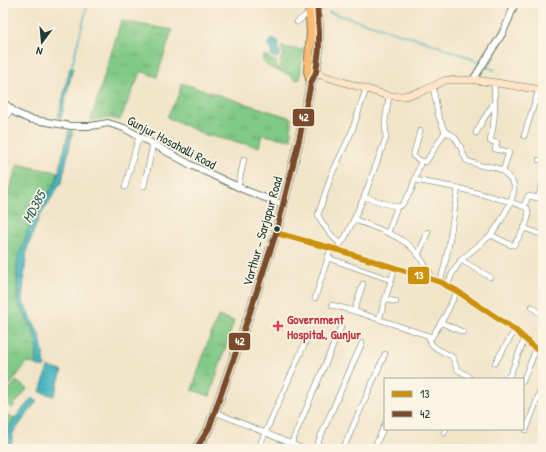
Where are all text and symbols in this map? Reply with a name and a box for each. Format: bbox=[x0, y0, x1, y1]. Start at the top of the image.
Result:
north arrow bbox=[22, 22, 62, 62]
text: N bbox=[34, 44, 44, 59]
line badge: 42 bbox=[292, 108, 315, 127]
text: 42 bbox=[299, 110, 309, 124]
street label: Gunjur Hosahalli Road bbox=[124, 111, 220, 173]
street label: Varthur - Sarjapur Road bbox=[238, 174, 286, 288]
water label: MD385 bbox=[17, 186, 51, 226]
unlabelled marker bbox=[272, 224, 282, 234]
line badge: 13 bbox=[407, 266, 430, 285]
text: 13 bbox=[415, 268, 424, 282]
place label: Government Hospital, Gunjur bbox=[287, 310, 362, 344]
marker: Government Hospital, Gunjur bbox=[272, 320, 284, 332]
line badge: 42 bbox=[228, 332, 251, 351]
text: 42 bbox=[235, 334, 245, 348]
legend bbox=[384, 378, 524, 430]
text: 13 bbox=[420, 385, 430, 402]
text: 42 bbox=[420, 405, 431, 422]

